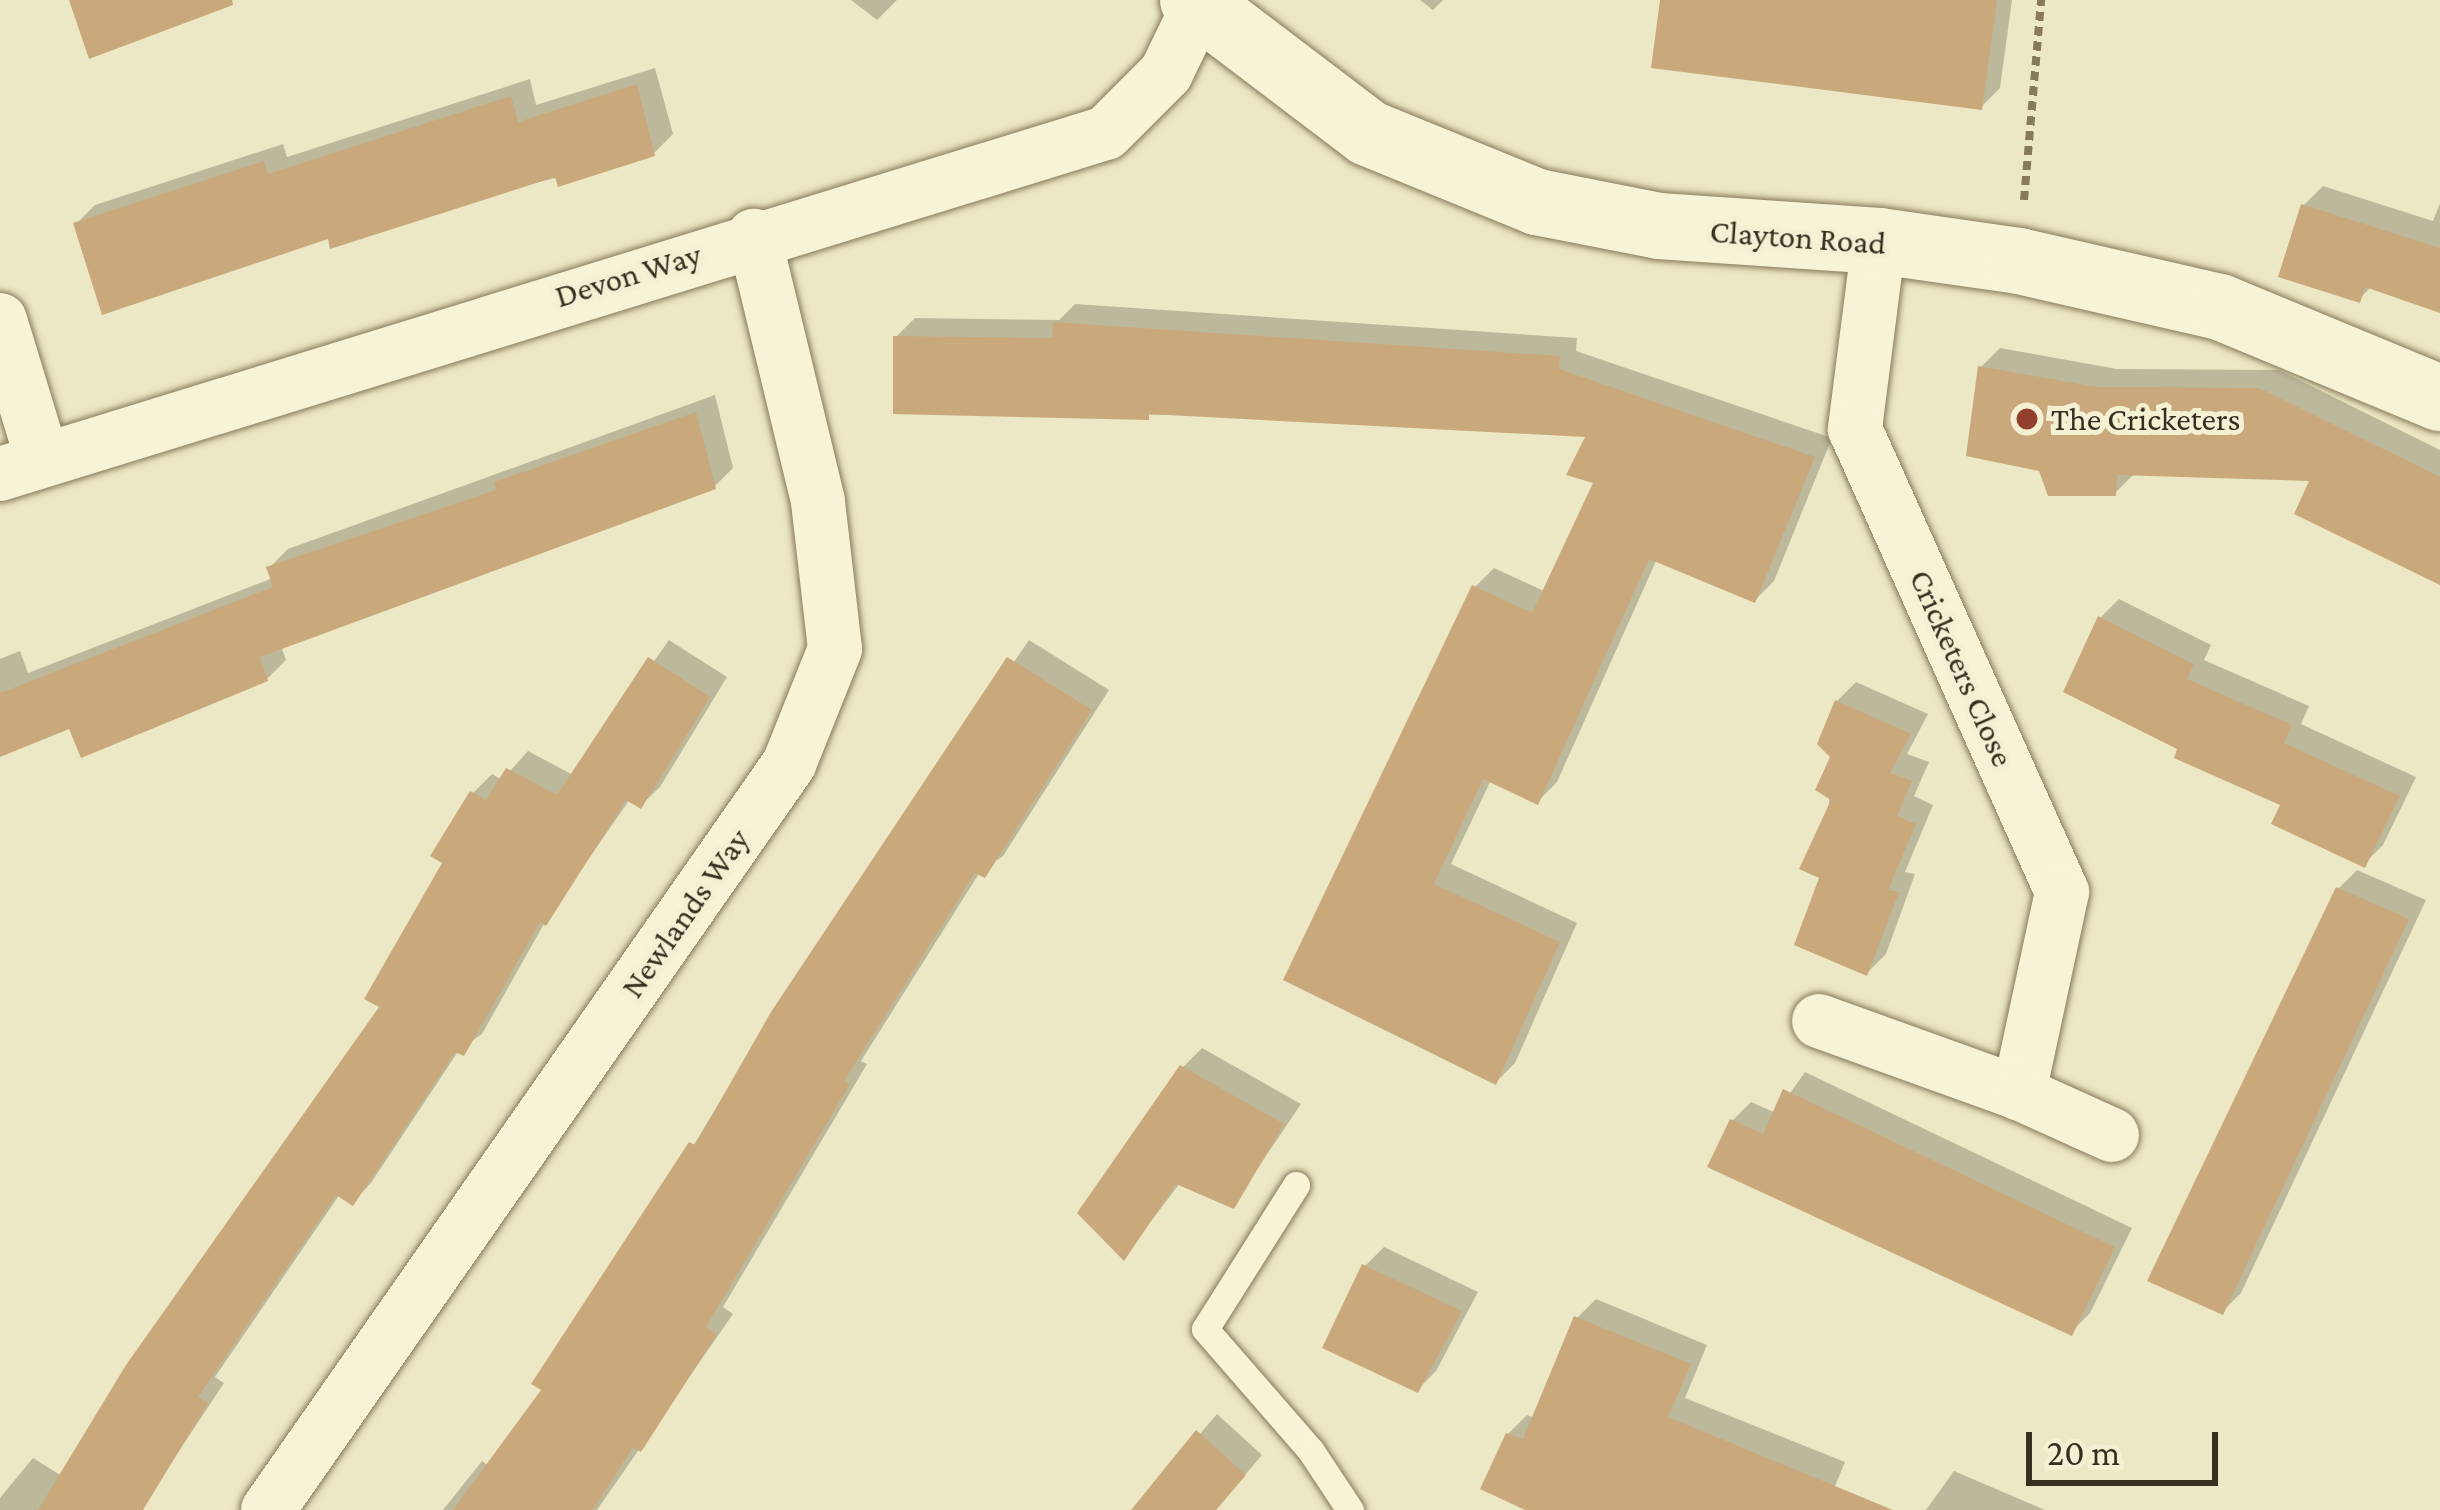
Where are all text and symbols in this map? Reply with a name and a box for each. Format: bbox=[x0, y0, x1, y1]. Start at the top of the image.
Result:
street label: Clayton Road bbox=[1709, 211, 1887, 263]
street label: Devon Way bbox=[550, 234, 706, 316]
place label: The Cricketers bbox=[2051, 399, 2240, 439]
marker: The Cricketers bbox=[2014, 406, 2040, 432]
street label: Cricketers Close bbox=[1901, 563, 2023, 773]
street label: Newlands Way bbox=[612, 821, 758, 1005]
scale bar bbox=[2032, 1408, 2224, 1482]
text: 20 m bbox=[2047, 1433, 2120, 1473]

